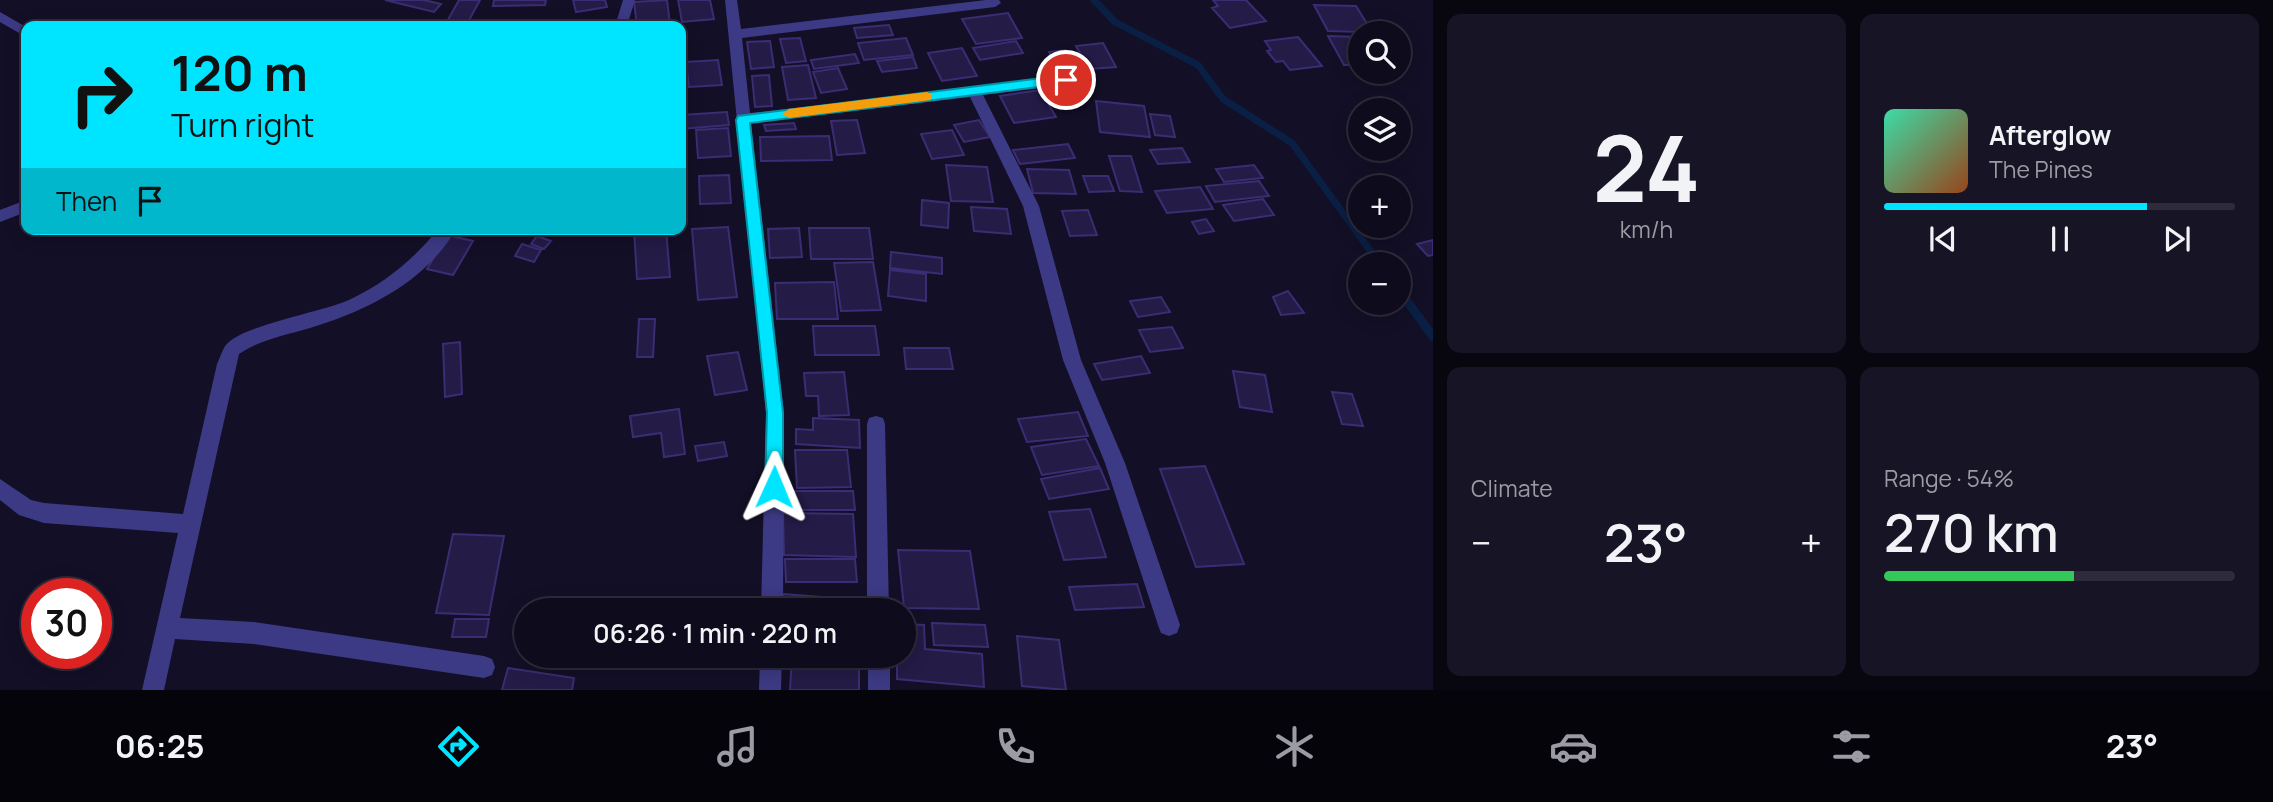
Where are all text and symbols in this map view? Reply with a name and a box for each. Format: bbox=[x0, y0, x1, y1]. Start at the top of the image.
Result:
map controls bbox=[1348, 21, 1411, 315]
button: search bbox=[1348, 21, 1411, 84]
text: 120 m bbox=[171, 39, 308, 106]
icon: right bbox=[56, 49, 147, 140]
pin bbox=[1036, 50, 1096, 110]
icon: arrive bbox=[1047, 61, 1085, 99]
button: layers bbox=[1348, 98, 1411, 161]
text: Turn right bbox=[171, 103, 314, 147]
text: 24 bbox=[1593, 105, 1700, 229]
text: Afterglow bbox=[1989, 117, 2111, 153]
text: The Pines bbox=[1989, 153, 2093, 185]
button: + bbox=[1348, 175, 1411, 238]
icon: arrive bbox=[131, 182, 169, 220]
text: Then bbox=[56, 183, 117, 219]
text: km/h bbox=[1620, 213, 1673, 245]
icon: previous bbox=[1924, 220, 1962, 258]
icon: pause bbox=[2041, 220, 2079, 258]
icon: next bbox=[2158, 220, 2196, 258]
button: − bbox=[1348, 252, 1411, 315]
position arrow bbox=[737, 450, 811, 524]
text: Range · 54% bbox=[1884, 462, 2014, 494]
text: Climate bbox=[1471, 472, 1553, 504]
text: 270 km bbox=[1884, 497, 2059, 568]
text: 23° bbox=[1604, 507, 1688, 578]
text: − bbox=[1471, 516, 1492, 568]
text: + bbox=[1800, 516, 1822, 568]
speed limit sign: 30 bbox=[21, 578, 112, 669]
text: 06:26 · 1 min · 220 m bbox=[593, 615, 837, 651]
icon: directions bbox=[434, 722, 483, 771]
icon: music bbox=[713, 722, 762, 771]
icon: phone bbox=[991, 722, 1040, 771]
icon: climate bbox=[1270, 722, 1319, 771]
icon: car bbox=[1549, 722, 1598, 771]
icon: filters bbox=[1827, 722, 1876, 771]
text: 06:25 bbox=[115, 724, 205, 768]
text: 23° bbox=[2106, 724, 2158, 768]

